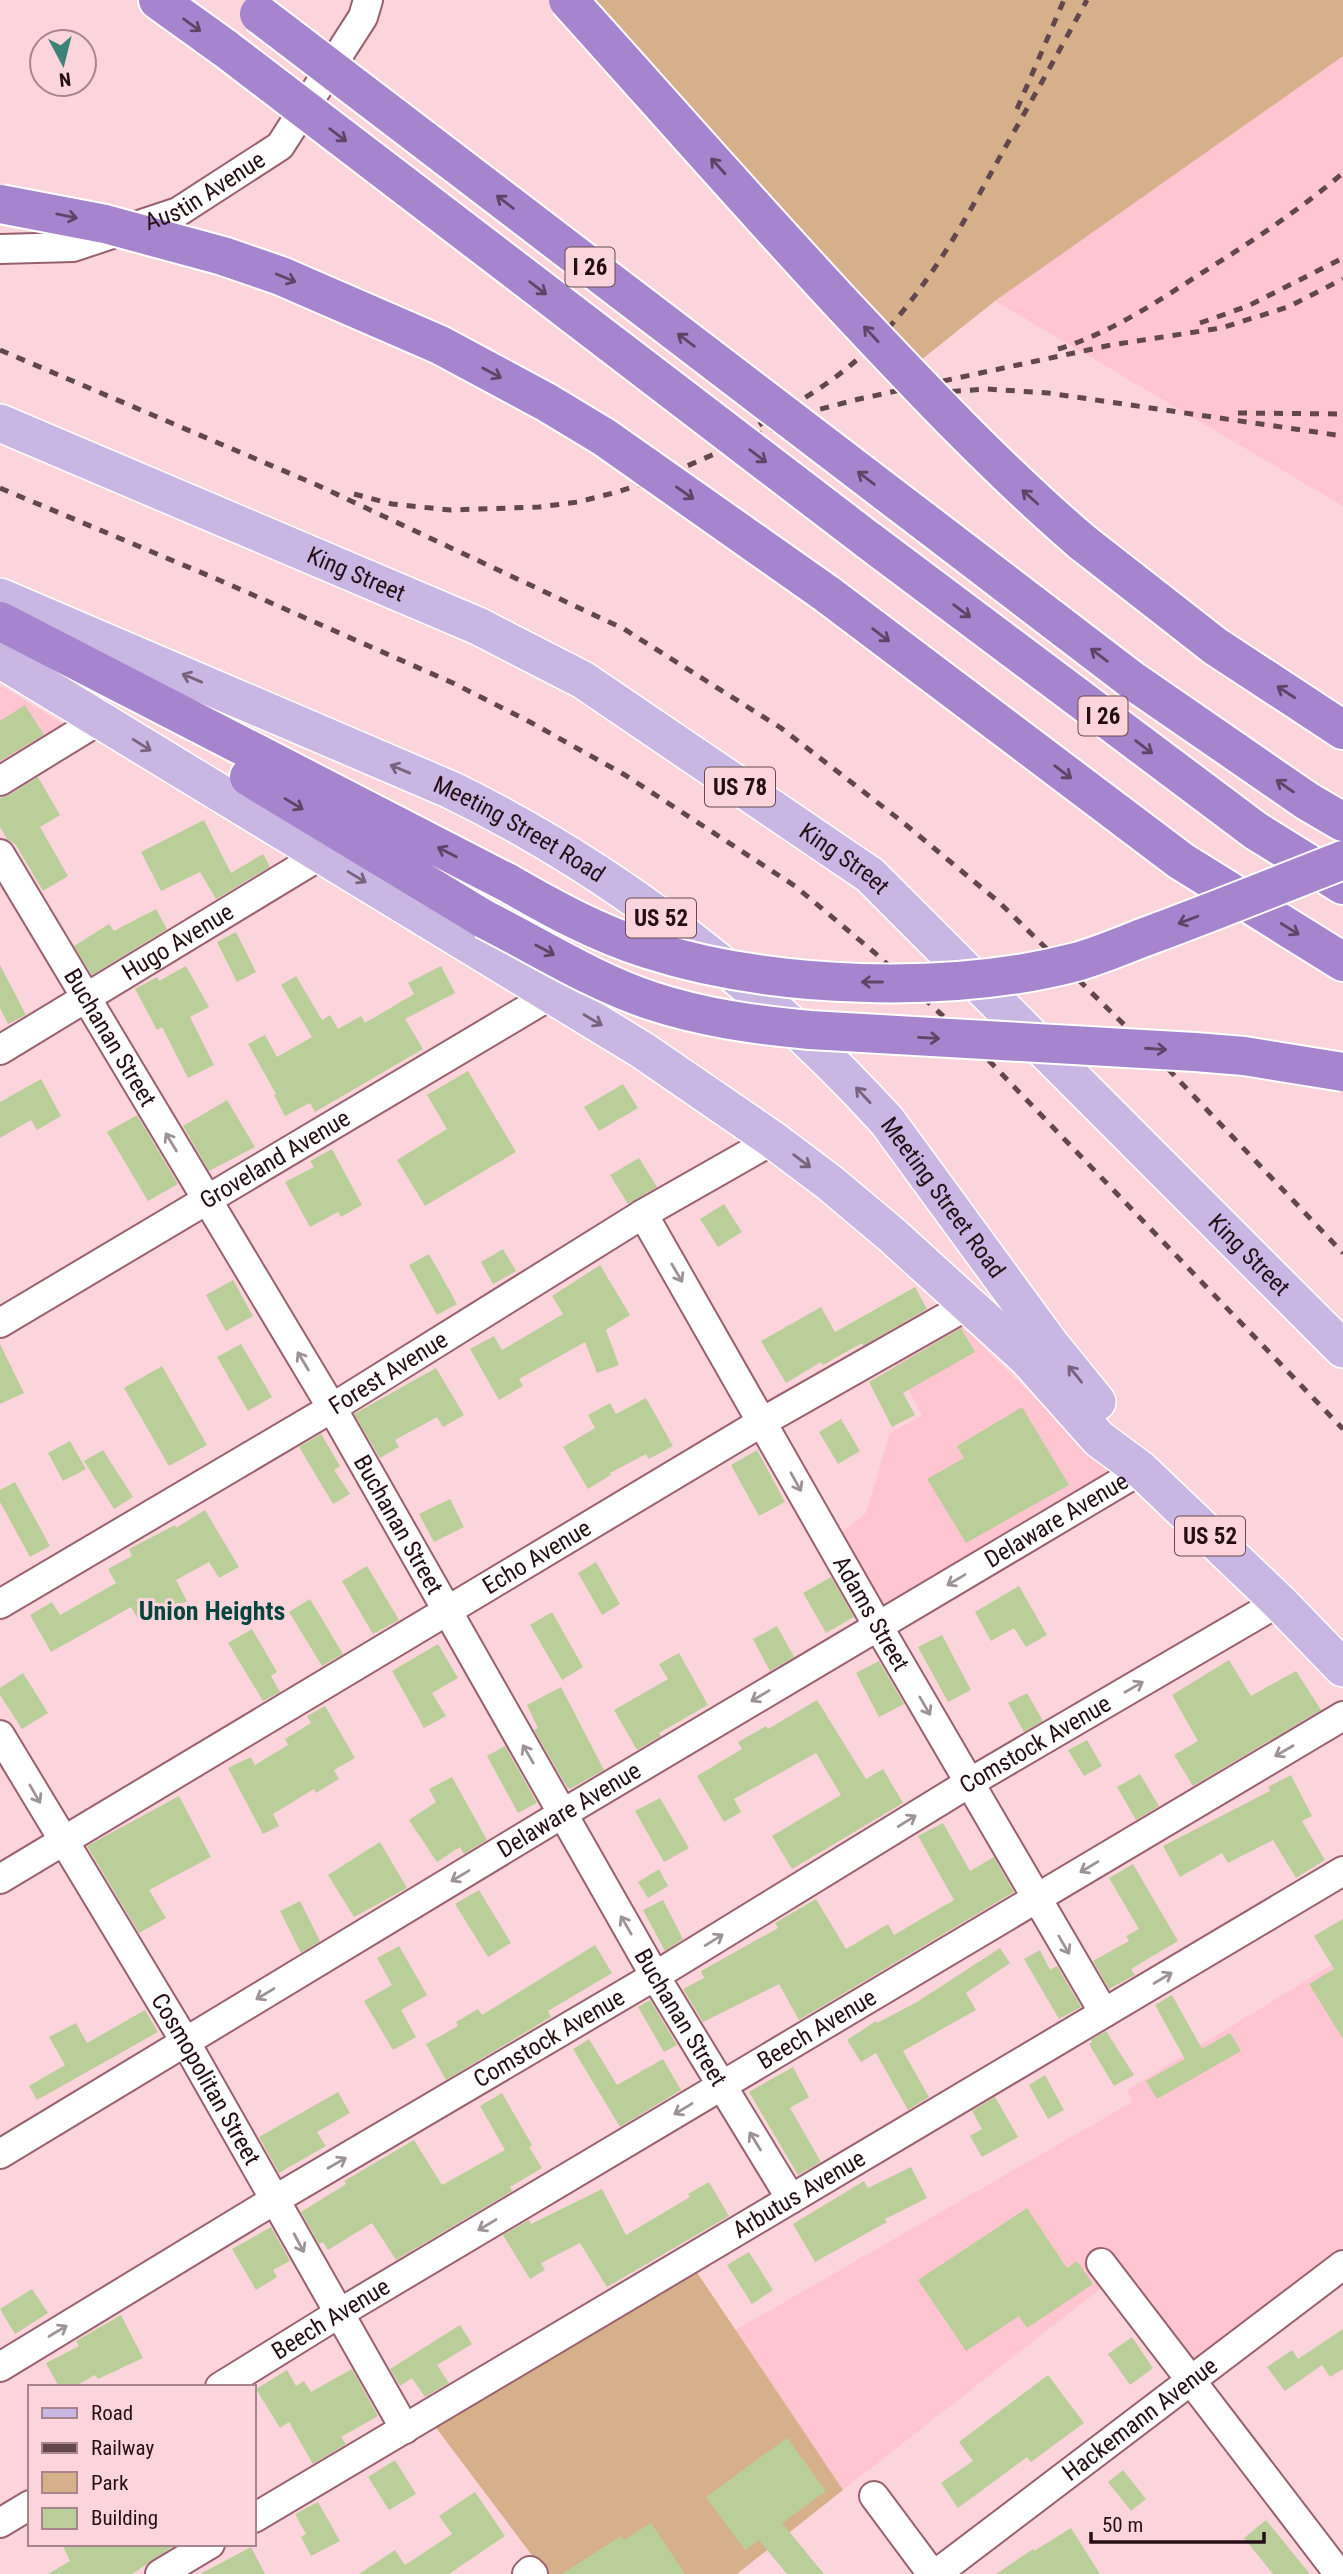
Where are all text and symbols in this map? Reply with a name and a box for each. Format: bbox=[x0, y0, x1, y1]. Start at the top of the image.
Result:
one-way arrow bbox=[182, 17, 201, 32]
north arrow bbox=[28, 28, 98, 98]
text: N bbox=[58, 67, 72, 92]
one-way arrow bbox=[329, 128, 347, 143]
street label: Austin Avenue bbox=[141, 145, 270, 236]
one-way arrow bbox=[709, 158, 726, 175]
one-way arrow bbox=[496, 194, 514, 209]
one-way arrow bbox=[55, 209, 78, 223]
road number: I 26 bbox=[566, 248, 614, 286]
one-way arrow bbox=[274, 273, 296, 286]
one-way arrow bbox=[529, 281, 547, 296]
one-way arrow bbox=[863, 325, 879, 343]
one-way arrow bbox=[677, 332, 695, 347]
one-way arrow bbox=[482, 366, 502, 380]
one-way arrow bbox=[748, 449, 767, 464]
one-way arrow bbox=[858, 470, 876, 485]
one-way arrow bbox=[675, 486, 694, 500]
one-way arrow bbox=[1021, 489, 1039, 505]
street label: King Street bbox=[303, 541, 409, 607]
one-way arrow bbox=[952, 603, 971, 618]
one-way arrow bbox=[871, 628, 890, 643]
one-way arrow bbox=[1090, 648, 1109, 662]
one-way arrow bbox=[181, 671, 203, 684]
one-way arrow bbox=[1277, 685, 1296, 700]
road number: I 26 bbox=[1078, 696, 1128, 736]
one-way arrow bbox=[132, 738, 152, 752]
one-way arrow bbox=[1134, 740, 1153, 754]
one-way arrow bbox=[390, 762, 412, 775]
one-way arrow bbox=[1053, 765, 1072, 780]
road number: US 78 bbox=[705, 768, 775, 806]
street label: Meeting Street Road bbox=[429, 770, 610, 888]
one-way arrow bbox=[1276, 779, 1295, 793]
one-way arrow bbox=[284, 797, 304, 811]
street label: King Street bbox=[794, 817, 895, 900]
one-way arrow bbox=[438, 845, 458, 859]
one-way arrow bbox=[346, 870, 366, 884]
street label: Hugo Avenue bbox=[117, 898, 238, 986]
road number: US 52 bbox=[626, 898, 696, 937]
one-way arrow bbox=[1178, 915, 1199, 928]
one-way arrow bbox=[1280, 923, 1300, 937]
one-way arrow bbox=[534, 944, 555, 958]
street label: Buchanan Street bbox=[58, 964, 162, 1111]
one-way arrow bbox=[860, 975, 883, 989]
one-way arrow bbox=[583, 1014, 603, 1028]
one-way arrow bbox=[917, 1031, 940, 1044]
one-way arrow bbox=[1144, 1043, 1167, 1056]
one-way arrow bbox=[855, 1087, 872, 1104]
street label: Groveland Avenue bbox=[195, 1104, 355, 1215]
street label: Meeting Street Road bbox=[875, 1112, 1011, 1283]
one-way arrow bbox=[164, 1133, 178, 1153]
one-way arrow bbox=[792, 1154, 811, 1169]
street label: King Street bbox=[1202, 1208, 1296, 1302]
one-way arrow bbox=[671, 1262, 684, 1283]
street label: Forest Avenue bbox=[324, 1325, 453, 1420]
one-way arrow bbox=[296, 1351, 310, 1371]
one-way arrow bbox=[1067, 1365, 1082, 1383]
street label: Buchanan Street bbox=[348, 1450, 449, 1599]
street label: Delaware Avenue bbox=[980, 1467, 1133, 1574]
one-way arrow bbox=[789, 1471, 803, 1491]
street label: Echo Avenue bbox=[478, 1514, 596, 1600]
road number: US 52 bbox=[1175, 1516, 1245, 1555]
street label: Adams Street bbox=[827, 1551, 915, 1676]
one-way arrow bbox=[946, 1573, 966, 1587]
district label: Union Heights bbox=[139, 1596, 285, 1626]
one-way arrow bbox=[1123, 1680, 1144, 1693]
street label: Comstock Avenue bbox=[954, 1689, 1116, 1799]
one-way arrow bbox=[751, 1690, 771, 1704]
one-way arrow bbox=[918, 1696, 932, 1716]
one-way arrow bbox=[1275, 1744, 1295, 1758]
one-way arrow bbox=[521, 1745, 535, 1765]
street label: Delaware Avenue bbox=[492, 1756, 646, 1864]
one-way arrow bbox=[28, 1783, 42, 1803]
one-way arrow bbox=[897, 1814, 917, 1828]
one-way arrow bbox=[1079, 1860, 1099, 1874]
one-way arrow bbox=[450, 1869, 470, 1883]
one-way arrow bbox=[619, 1915, 633, 1935]
one-way arrow bbox=[703, 1933, 723, 1947]
one-way arrow bbox=[1057, 1935, 1071, 1955]
street label: Buchanan Street bbox=[628, 1944, 733, 2091]
one-way arrow bbox=[1152, 1971, 1172, 1985]
street label: Comstock Avenue bbox=[469, 1983, 630, 2094]
street label: Beech Avenue bbox=[753, 1983, 881, 2075]
street label: Cosmopolitan Street bbox=[145, 1988, 266, 2170]
one-way arrow bbox=[256, 1988, 276, 2002]
one-way arrow bbox=[673, 2102, 693, 2116]
one-way arrow bbox=[748, 2131, 762, 2151]
street label: Arbutus Avenue bbox=[728, 2144, 870, 2244]
one-way arrow bbox=[327, 2156, 347, 2170]
one-way arrow bbox=[478, 2218, 498, 2232]
one-way arrow bbox=[293, 2232, 307, 2252]
street label: Beech Avenue bbox=[267, 2272, 395, 2365]
one-way arrow bbox=[48, 2324, 68, 2338]
street label: Hackemann Avenue bbox=[1057, 2352, 1223, 2487]
legend bbox=[28, 2385, 256, 2546]
text: Road bbox=[91, 2401, 133, 2425]
text: Railway bbox=[91, 2436, 154, 2460]
text: Park bbox=[91, 2471, 129, 2495]
scale bar bbox=[1091, 2500, 1264, 2544]
text: Building bbox=[91, 2506, 158, 2530]
text: 50 m bbox=[1102, 2513, 1143, 2537]

